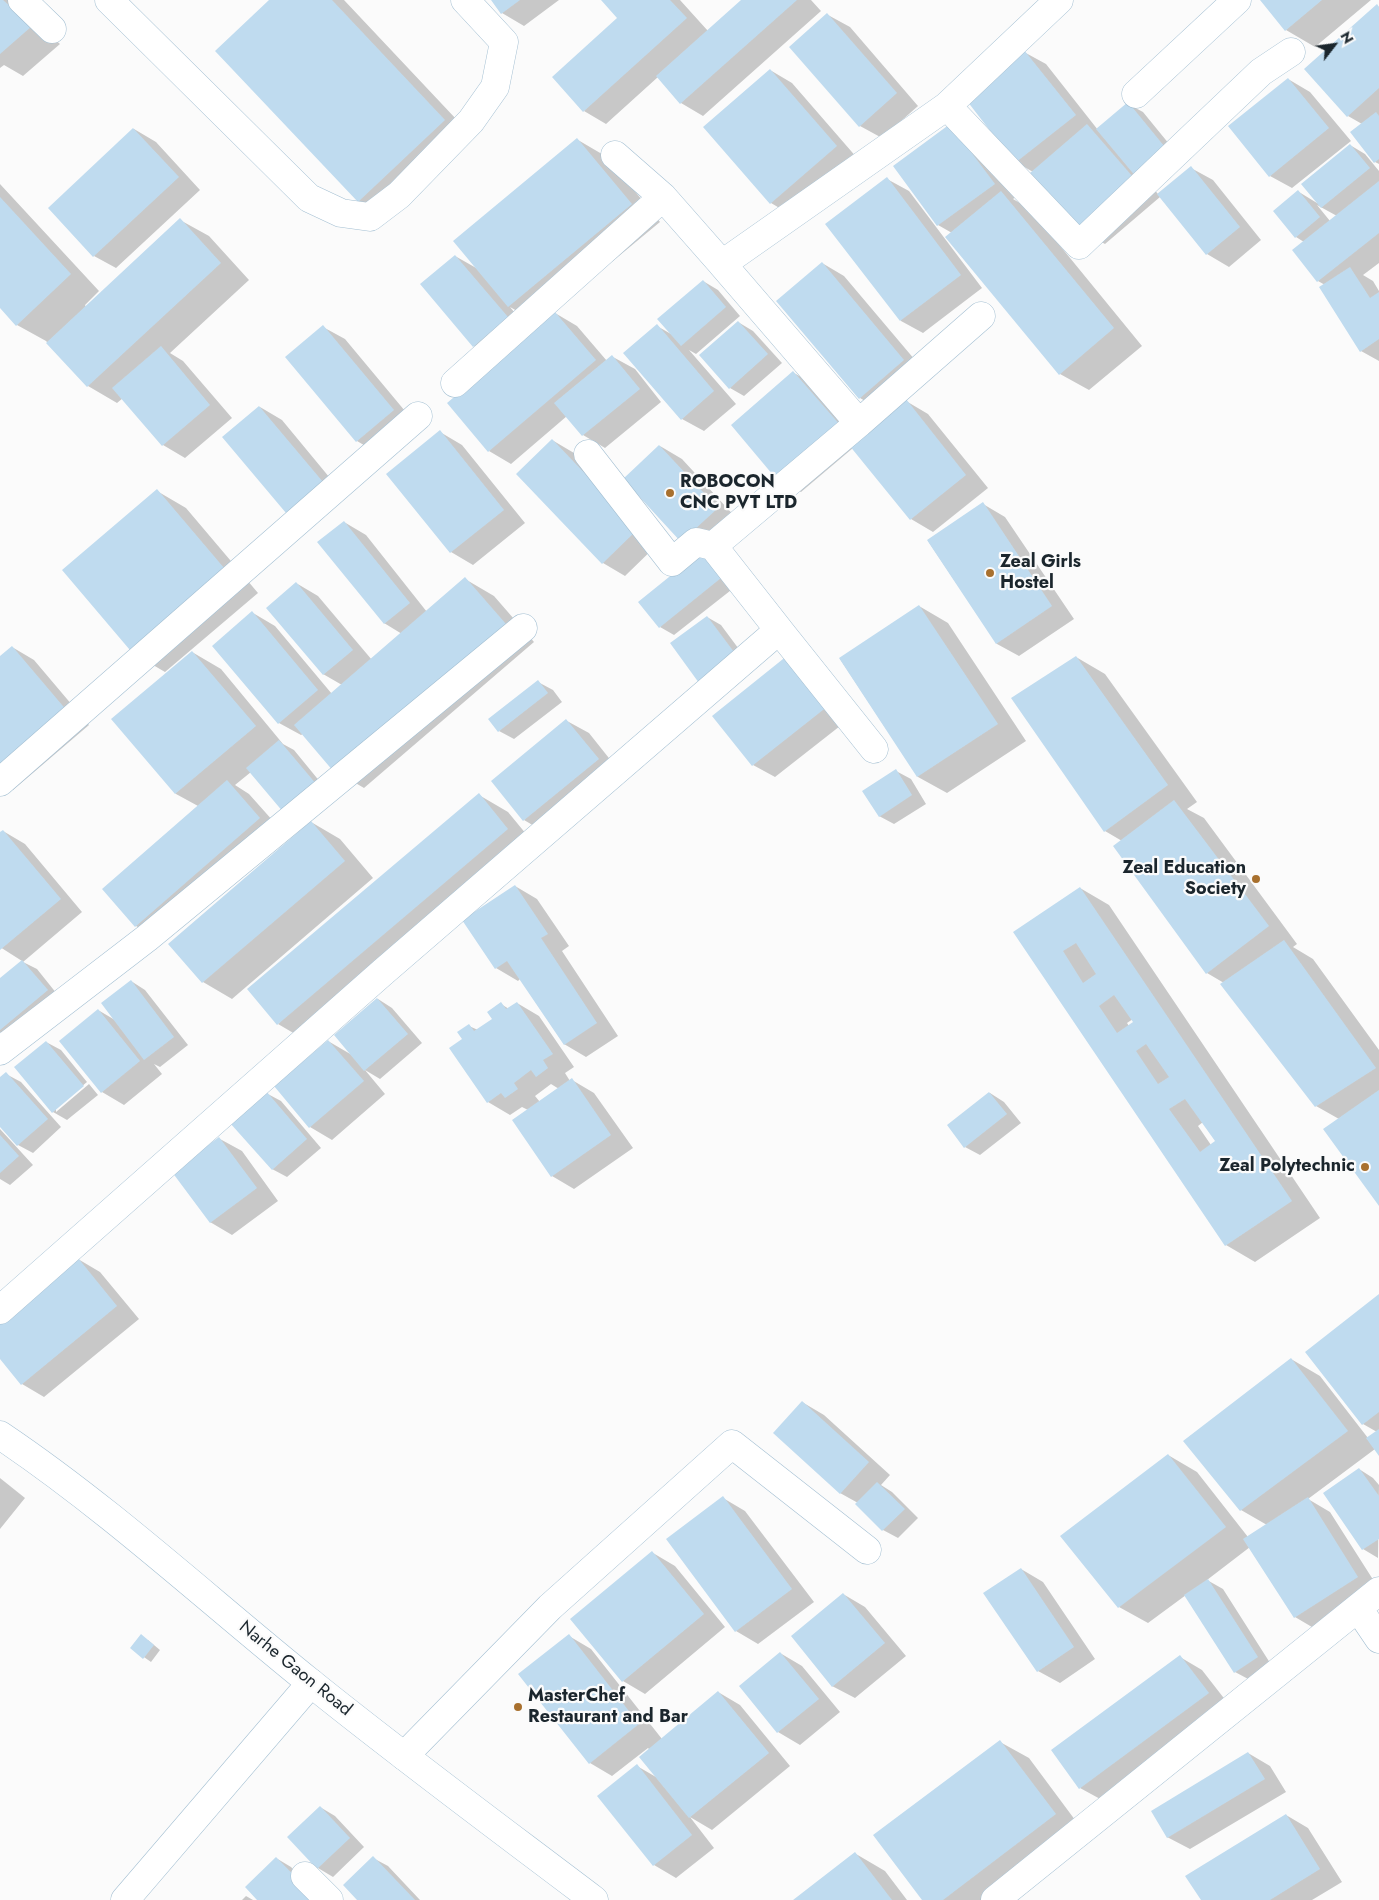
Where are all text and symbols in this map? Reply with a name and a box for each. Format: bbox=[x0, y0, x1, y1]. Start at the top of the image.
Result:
north arrow bbox=[1309, 20, 1359, 70]
text: N bbox=[1336, 28, 1358, 47]
place label: ROBOCON CNC PVT LTD bbox=[680, 472, 797, 514]
marker: ROBOCON CNC PVT LTD bbox=[664, 487, 676, 499]
place label: Zeal Girls Hostel bbox=[1000, 552, 1081, 594]
marker: Zeal Girls Hostel bbox=[984, 567, 996, 579]
place label: Zeal Education Society bbox=[1123, 858, 1246, 901]
marker: Zeal Education Society bbox=[1250, 873, 1262, 885]
place label: Zeal Polytechnic bbox=[1219, 1156, 1355, 1178]
marker: Zeal Polytechnic bbox=[1359, 1161, 1371, 1173]
street label: Narhe Gaon Road bbox=[234, 1617, 356, 1721]
place label: MasterChef Restaurant and Bar bbox=[528, 1686, 688, 1728]
marker: MasterChef Restaurant and Bar bbox=[512, 1701, 524, 1713]

